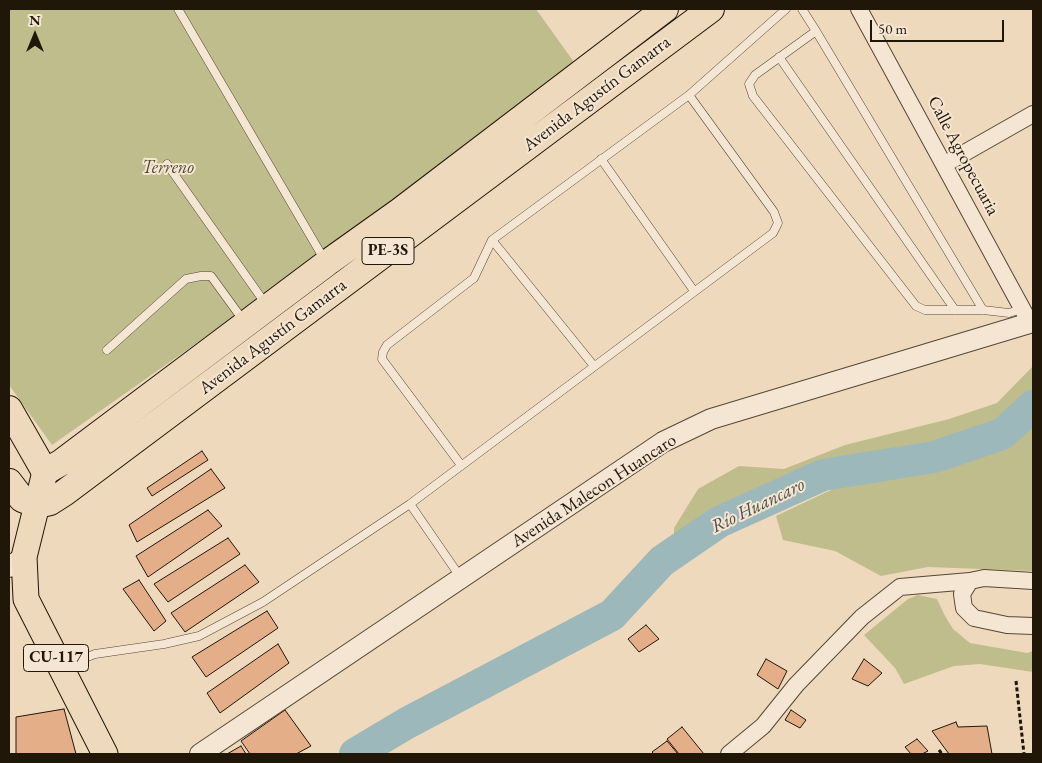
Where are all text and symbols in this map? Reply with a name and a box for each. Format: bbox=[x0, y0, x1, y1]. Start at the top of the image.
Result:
north arrow bbox=[10, 10, 60, 60]
scale bar bbox=[872, 10, 1006, 42]
text: N bbox=[29, 11, 41, 29]
text: 50 m bbox=[878, 19, 907, 38]
street label: Avenida Agustín Gamarra bbox=[519, 32, 675, 156]
street label: Calle Agropecuaria bbox=[922, 93, 1004, 219]
park label: Terreno bbox=[142, 157, 194, 179]
road number: PE-3S bbox=[362, 238, 414, 264]
street label: Avenida Agustín Gamarra bbox=[195, 275, 351, 399]
street label: Avenida Malecon Huancaro bbox=[507, 430, 681, 552]
water label: Río Huancaro bbox=[707, 474, 809, 538]
road number: CU-117 bbox=[23, 644, 88, 671]

